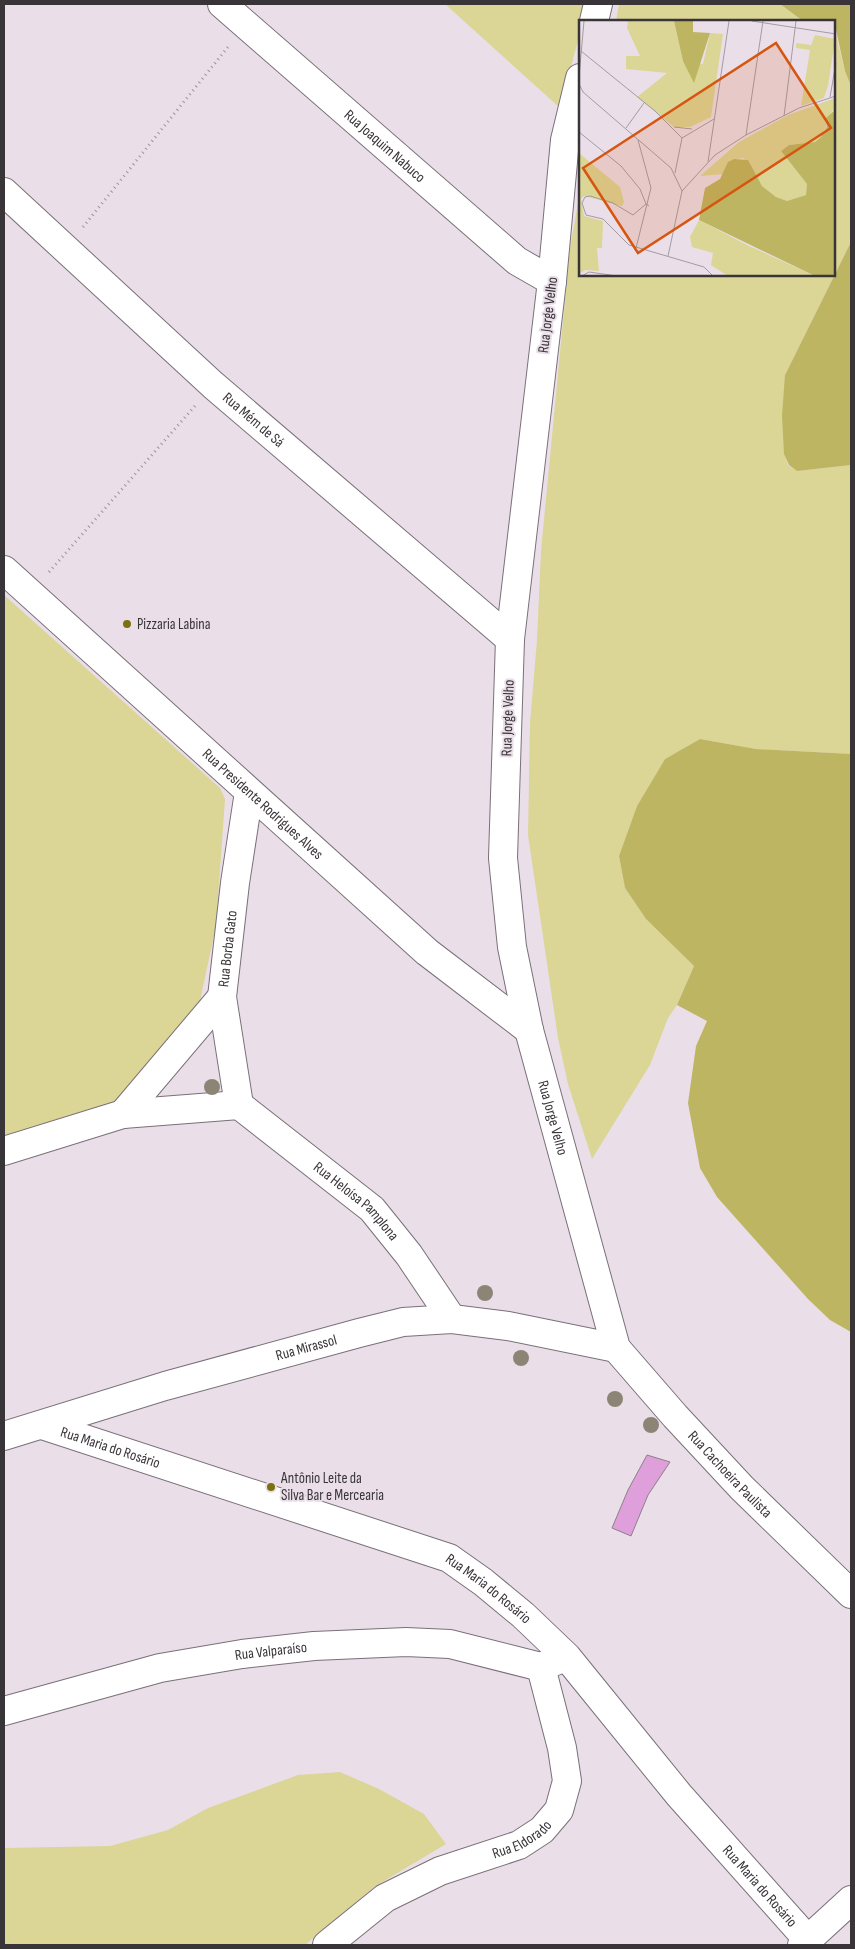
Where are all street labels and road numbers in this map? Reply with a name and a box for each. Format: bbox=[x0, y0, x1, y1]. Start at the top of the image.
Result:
street label: Rua Joaquim Nabuco bbox=[340, 105, 430, 187]
street label: Rua Jorge Velho bbox=[534, 276, 562, 354]
street label: Rua Mém de Sá bbox=[219, 388, 289, 452]
street label: Rua Jorge Velho bbox=[497, 679, 519, 757]
street label: Rua Presidente Rodrigues Alves bbox=[198, 744, 328, 863]
street label: Rua Borba Gato bbox=[214, 909, 241, 988]
street label: Rua Jorge Velho bbox=[534, 1078, 572, 1157]
street label: Rua Heloísa Pamplona bbox=[310, 1157, 403, 1245]
street label: Rua Mirassol bbox=[274, 1330, 339, 1365]
street label: Rua Maria do Rosário bbox=[58, 1422, 163, 1473]
street label: Rua Cachoeira Paulista bbox=[684, 1427, 777, 1522]
street label: Rua Maria do Rosário bbox=[442, 1549, 535, 1628]
street label: Rua Valparaíso bbox=[233, 1637, 308, 1665]
street label: Rua Eldorado bbox=[490, 1816, 556, 1863]
street label: Rua Maria do Rosário bbox=[718, 1841, 802, 1931]

